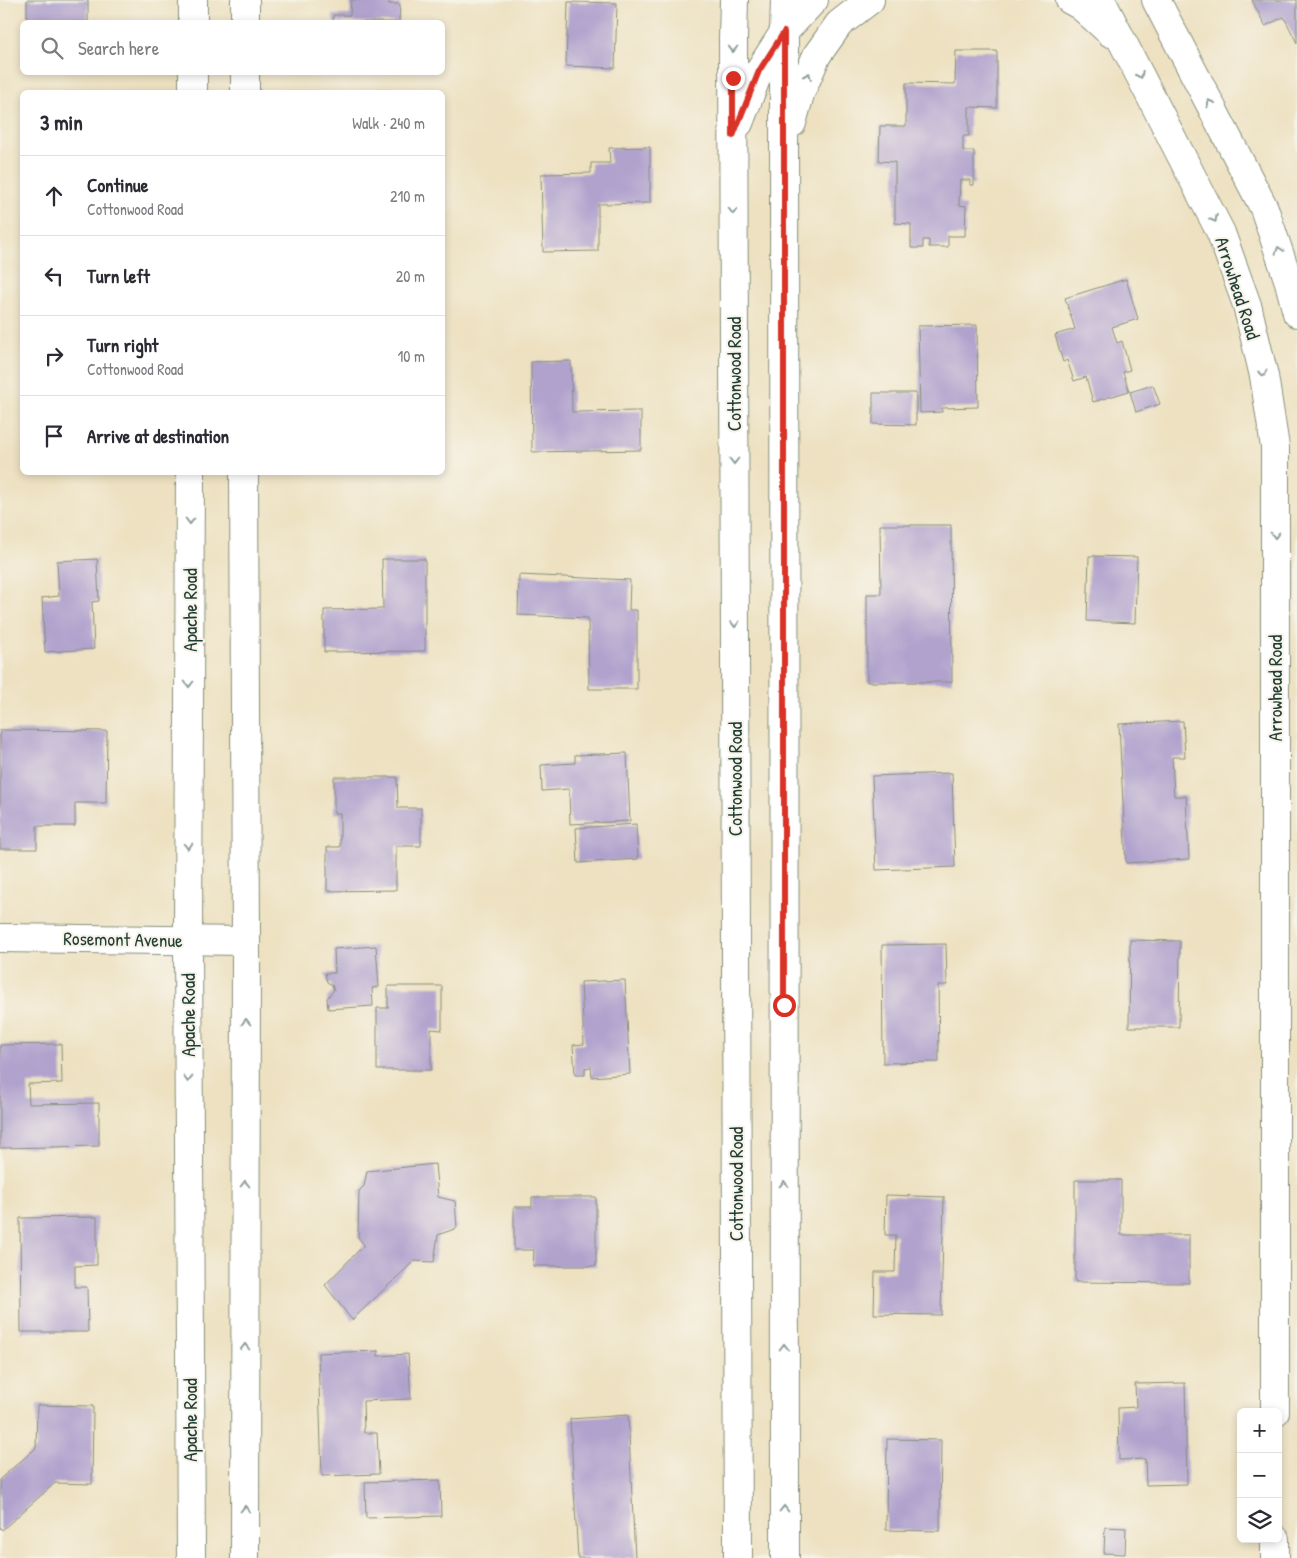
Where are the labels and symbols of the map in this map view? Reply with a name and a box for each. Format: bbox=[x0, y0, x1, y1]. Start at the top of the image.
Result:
one-way arrow bbox=[728, 45, 738, 53]
route end bbox=[722, 67, 745, 90]
one-way arrow bbox=[1134, 69, 1144, 78]
one-way arrow bbox=[801, 72, 812, 81]
one-way arrow bbox=[1206, 99, 1216, 108]
one-way arrow bbox=[728, 208, 738, 215]
one-way arrow bbox=[1208, 214, 1218, 223]
street label: Arrowhead Road bbox=[1209, 233, 1267, 343]
one-way arrow bbox=[1274, 246, 1284, 254]
street label: Cottonwood Road bbox=[721, 316, 747, 431]
one-way arrow bbox=[1257, 369, 1268, 378]
one-way arrow bbox=[729, 458, 739, 465]
one-way arrow bbox=[185, 518, 195, 525]
one-way arrow bbox=[1270, 532, 1280, 539]
street label: Apache Road bbox=[177, 568, 203, 652]
one-way arrow bbox=[730, 620, 740, 628]
street label: Arrowhead Road bbox=[1262, 634, 1288, 741]
one-way arrow bbox=[184, 680, 194, 688]
street label: Cottonwood Road bbox=[722, 721, 748, 836]
one-way arrow bbox=[183, 842, 193, 850]
street label: Rosemont Avenue bbox=[63, 925, 183, 953]
street label: Apache Road bbox=[175, 973, 201, 1057]
route start bbox=[773, 994, 796, 1017]
one-way arrow bbox=[241, 1018, 251, 1026]
one-way arrow bbox=[183, 1075, 194, 1083]
street label: Cottonwood Road bbox=[723, 1126, 749, 1241]
one-way arrow bbox=[240, 1180, 250, 1188]
one-way arrow bbox=[779, 1180, 789, 1188]
one-way arrow bbox=[240, 1343, 250, 1350]
one-way arrow bbox=[779, 1343, 789, 1350]
street label: Apache Road bbox=[177, 1378, 203, 1462]
one-way arrow bbox=[240, 1505, 250, 1513]
one-way arrow bbox=[779, 1505, 789, 1513]

